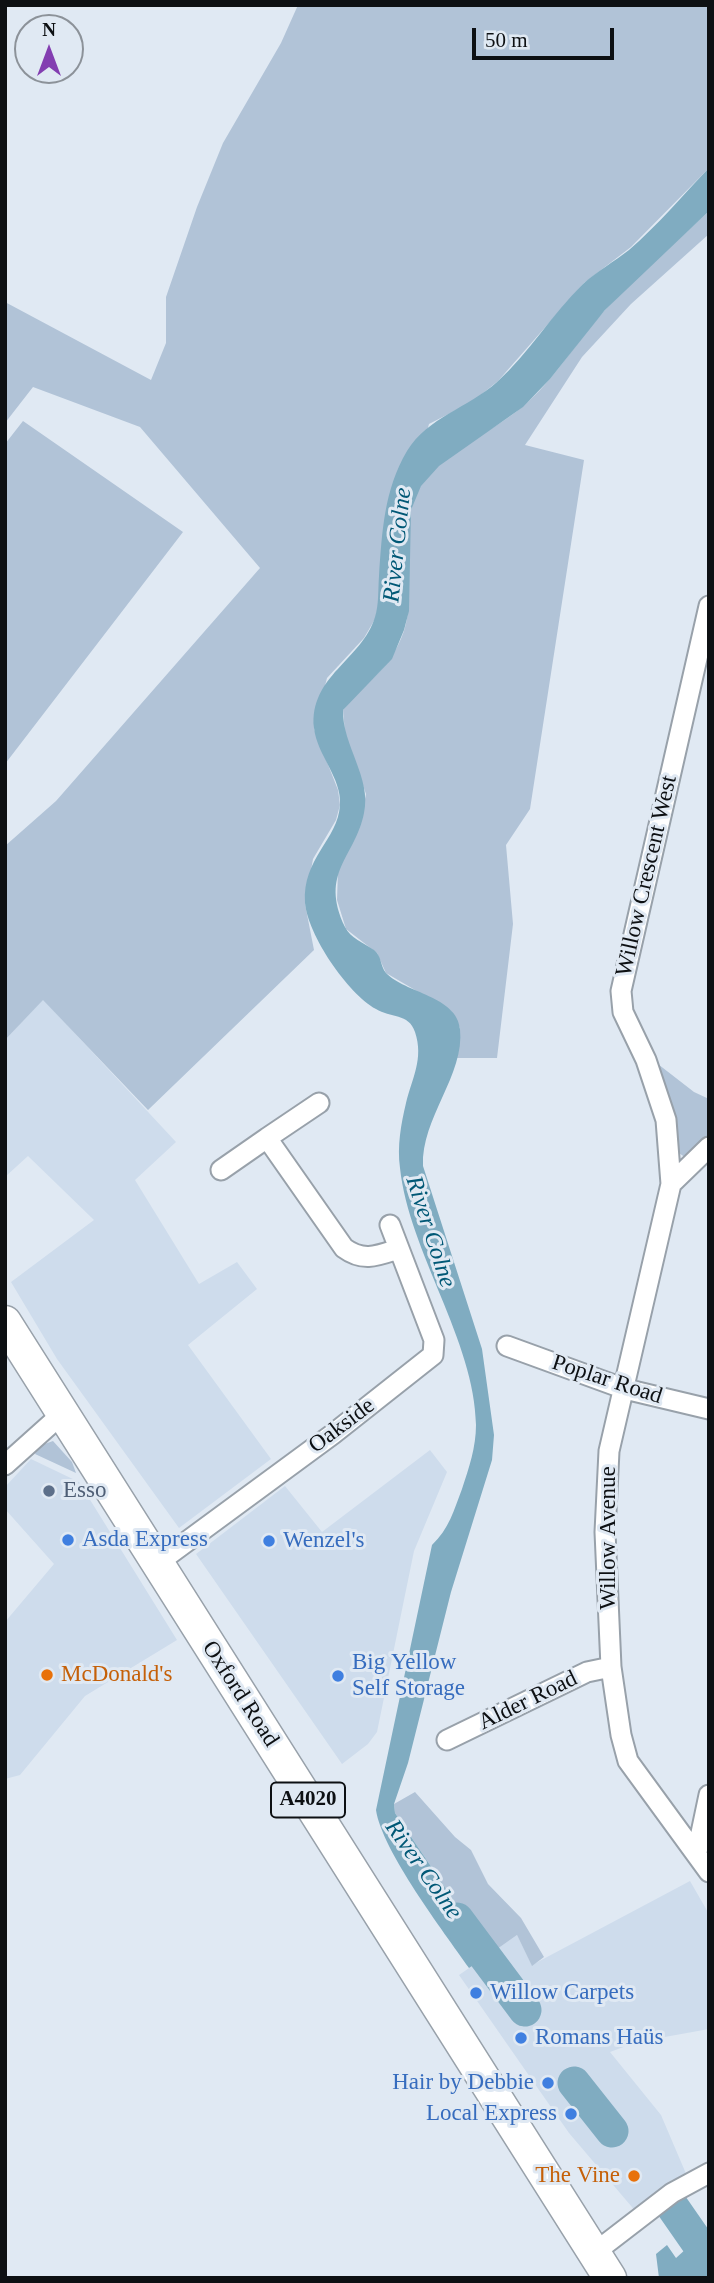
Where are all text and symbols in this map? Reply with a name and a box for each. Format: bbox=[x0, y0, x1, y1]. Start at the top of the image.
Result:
north arrow bbox=[14, 14, 84, 84]
scale bar bbox=[476, 14, 618, 58]
text: N bbox=[42, 19, 56, 40]
text: 50 m bbox=[485, 28, 528, 52]
water label: River Colne bbox=[378, 486, 418, 604]
street label: Willow Crescent West bbox=[610, 773, 684, 979]
water label: River Colne bbox=[398, 1173, 462, 1291]
street label: Poplar Road bbox=[548, 1349, 666, 1411]
street label: Oakside bbox=[304, 1392, 380, 1460]
street label: Willow Avenue bbox=[595, 1466, 623, 1610]
place label: Esso bbox=[63, 1477, 106, 1505]
marker: Esso bbox=[41, 1483, 57, 1499]
place label: Asda Express bbox=[82, 1526, 208, 1554]
place label: Wenzel's bbox=[283, 1527, 364, 1555]
marker: Asda Express bbox=[60, 1532, 76, 1548]
marker: Wenzel's bbox=[261, 1533, 277, 1549]
street label: Oxford Road bbox=[196, 1636, 284, 1752]
place label: Big Yellow Self Storage bbox=[352, 1649, 465, 1703]
place label: McDonald's bbox=[61, 1661, 172, 1689]
street label: Alder Road bbox=[474, 1665, 582, 1737]
marker: McDonald's bbox=[39, 1667, 55, 1683]
marker: Big Yellow Self Storage bbox=[330, 1668, 346, 1684]
road number: A4020 bbox=[271, 1783, 345, 1818]
water label: River Colne bbox=[378, 1815, 468, 1925]
place label: Willow Carpets bbox=[490, 1979, 634, 2007]
marker: Willow Carpets bbox=[468, 1985, 484, 2001]
place label: Romans Haüs bbox=[535, 2024, 663, 2052]
marker: Romans Haüs bbox=[513, 2030, 529, 2046]
place label: Hair by Debbie bbox=[392, 2069, 534, 2097]
marker: Hair by Debbie bbox=[540, 2075, 556, 2091]
place label: Local Express bbox=[426, 2100, 557, 2128]
marker: Local Express bbox=[563, 2106, 579, 2122]
place label: The Vine bbox=[535, 2162, 620, 2190]
marker: The Vine bbox=[626, 2168, 642, 2184]

